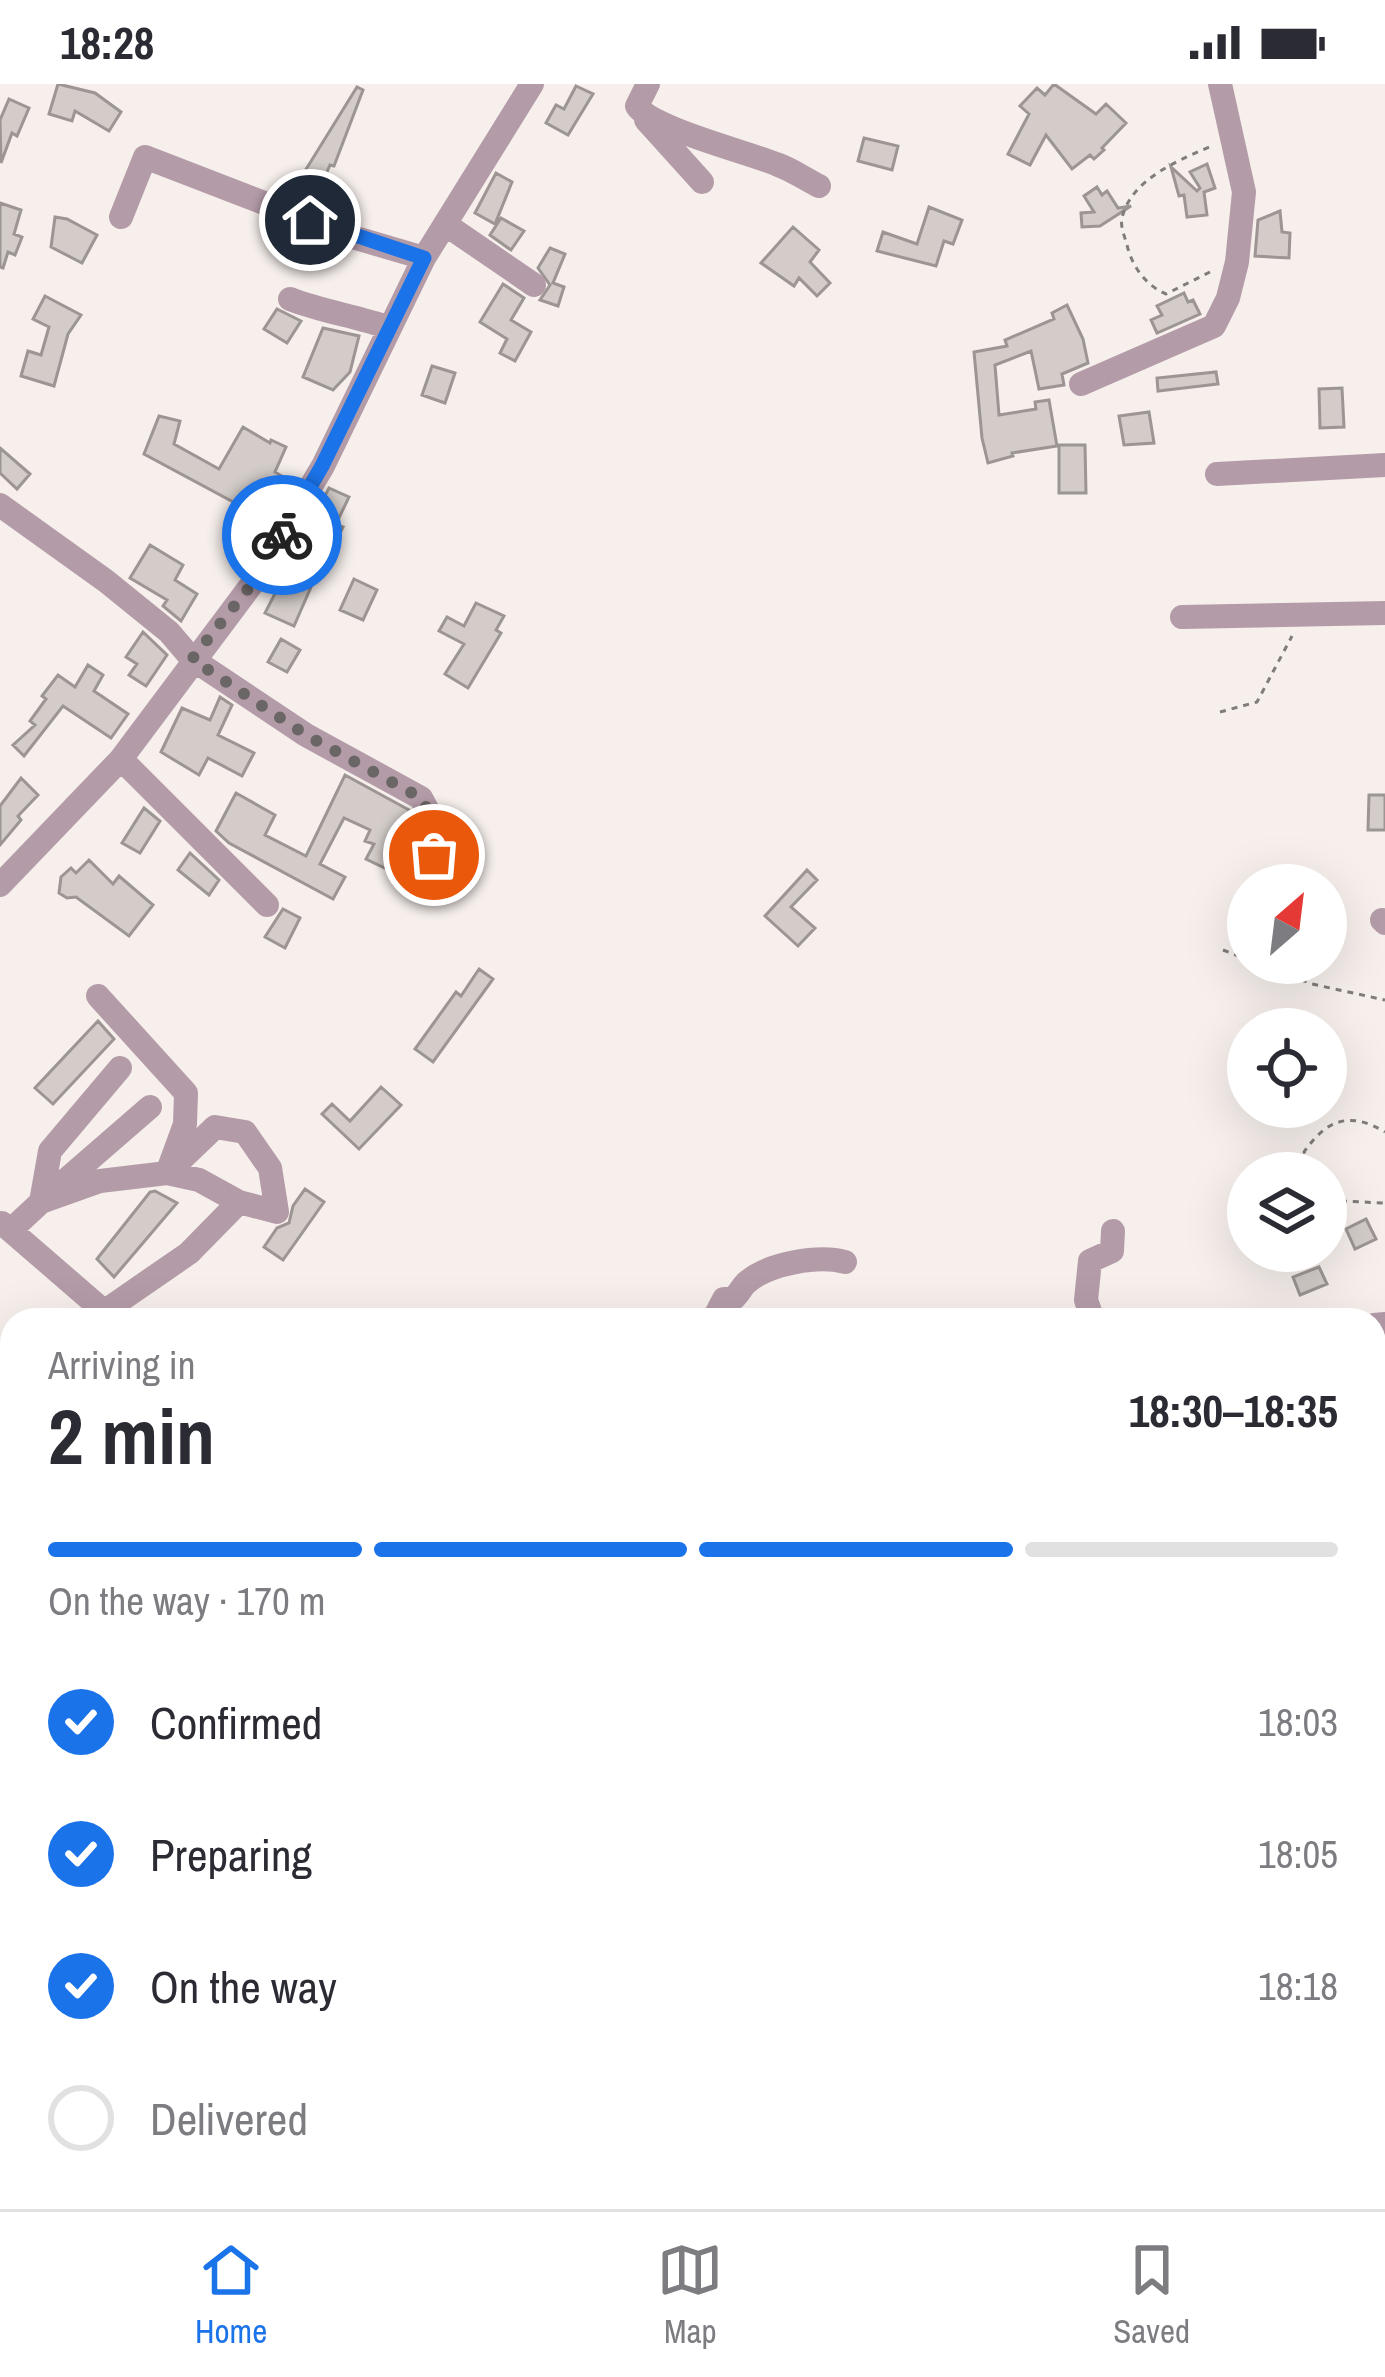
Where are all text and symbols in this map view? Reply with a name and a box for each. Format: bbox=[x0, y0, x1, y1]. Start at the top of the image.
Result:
text: 18:28 bbox=[60, 12, 154, 73]
pin bbox=[259, 169, 361, 271]
icon: home bbox=[277, 187, 343, 253]
courier bbox=[222, 475, 342, 595]
icon: bike bbox=[249, 502, 315, 568]
pin bbox=[383, 804, 485, 906]
icon: bag bbox=[401, 822, 467, 888]
north arrow bbox=[1227, 864, 1347, 984]
map controls bbox=[1227, 864, 1347, 1272]
button: locate bbox=[1227, 1008, 1347, 1128]
button: layers bbox=[1227, 1152, 1347, 1272]
text: Arriving in bbox=[48, 1339, 196, 1391]
text: 18:30–18:35 bbox=[1129, 1380, 1338, 1441]
text: 2 min bbox=[48, 1383, 215, 1488]
text: On the way · 170 m bbox=[48, 1575, 325, 1627]
icon: check bbox=[48, 1689, 114, 1755]
text: Confirmed bbox=[150, 1692, 322, 1753]
text: 18:03 bbox=[1258, 1696, 1338, 1748]
icon: check bbox=[48, 1821, 114, 1887]
text: Preparing bbox=[150, 1824, 312, 1885]
text: 18:05 bbox=[1258, 1828, 1338, 1880]
icon: check bbox=[48, 1953, 114, 2019]
text: On the way bbox=[150, 1956, 337, 2017]
text: 18:18 bbox=[1258, 1960, 1338, 2012]
text: Delivered bbox=[150, 2088, 308, 2149]
tab: Home bbox=[195, 2237, 267, 2353]
tab: Map bbox=[657, 2237, 723, 2353]
tab: Saved bbox=[1113, 2237, 1190, 2353]

